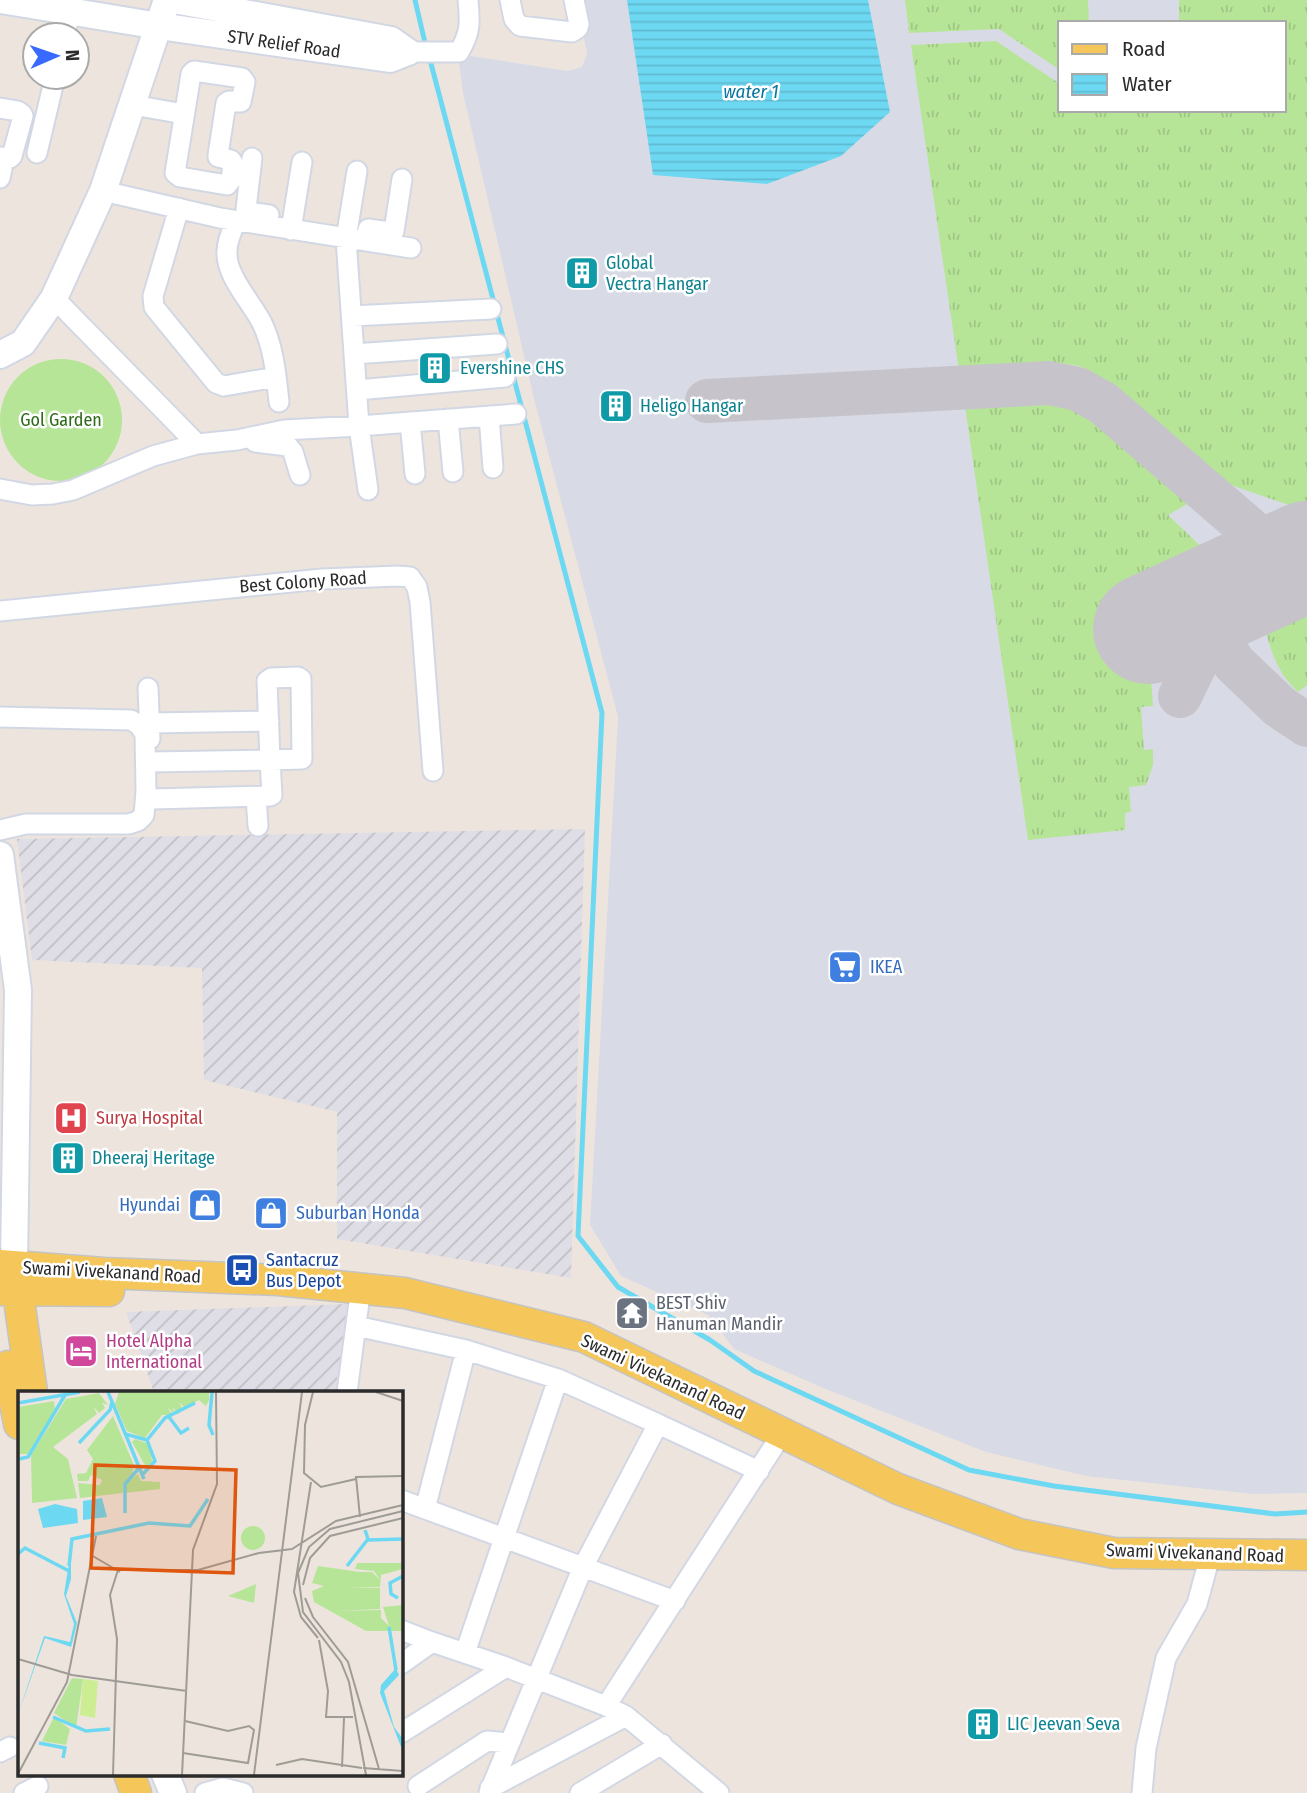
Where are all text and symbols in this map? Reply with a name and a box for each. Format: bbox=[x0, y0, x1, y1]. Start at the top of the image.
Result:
north arrow bbox=[21, 21, 91, 91]
legend bbox=[1058, 21, 1286, 112]
street label: STV Relief Road bbox=[226, 25, 342, 63]
text: Road bbox=[1122, 36, 1166, 62]
text: N bbox=[61, 49, 84, 62]
text: Water bbox=[1122, 71, 1172, 97]
water label: water 1 bbox=[723, 80, 779, 103]
place label: Global Vectra Hangar bbox=[606, 252, 709, 295]
building icon: Global Vectra Hangar bbox=[563, 254, 601, 292]
building icon: Evershine CHS bbox=[416, 349, 454, 387]
place label: Evershine CHS bbox=[460, 357, 564, 379]
building icon: Heligo Hangar bbox=[597, 387, 635, 425]
place label: Heligo Hangar bbox=[640, 395, 744, 417]
park label: Gol Garden bbox=[20, 409, 102, 431]
street label: Best Colony Road bbox=[238, 567, 368, 597]
supermarket icon: IKEA bbox=[826, 948, 864, 986]
place label: IKEA bbox=[870, 956, 903, 978]
hospital icon: Surya Hospital bbox=[52, 1099, 90, 1137]
place label: Surya Hospital bbox=[96, 1107, 203, 1129]
building icon: Dheeraj Heritage bbox=[49, 1139, 87, 1177]
place label: Dheeraj Heritage bbox=[92, 1147, 215, 1169]
shop icon: Hyundai bbox=[186, 1186, 224, 1224]
place label: Hyundai bbox=[119, 1194, 180, 1216]
shop icon: Suburban Honda bbox=[252, 1194, 290, 1232]
place label: Suburban Honda bbox=[296, 1202, 420, 1224]
place label: Santacruz Bus Depot bbox=[266, 1249, 342, 1292]
bus stop icon: Santacruz Bus Depot bbox=[223, 1251, 261, 1289]
street label: Swami Vivekanand Road bbox=[22, 1256, 202, 1288]
place label: BEST Shiv Hanuman Mandir bbox=[656, 1292, 783, 1335]
temple icon: BEST Shiv Hanuman Mandir bbox=[613, 1294, 651, 1332]
street label: Swami Vivekanand Road bbox=[578, 1329, 748, 1425]
place label: Hotel Alpha International bbox=[106, 1330, 202, 1373]
hotel icon: Hotel Alpha International bbox=[62, 1332, 100, 1370]
inset map bbox=[18, 1391, 402, 1776]
street label: Swami Vivekanand Road bbox=[1105, 1539, 1285, 1567]
building icon: LIC Jeevan Seva bbox=[964, 1705, 1002, 1743]
place label: LIC Jeevan Seva bbox=[1007, 1713, 1120, 1735]

